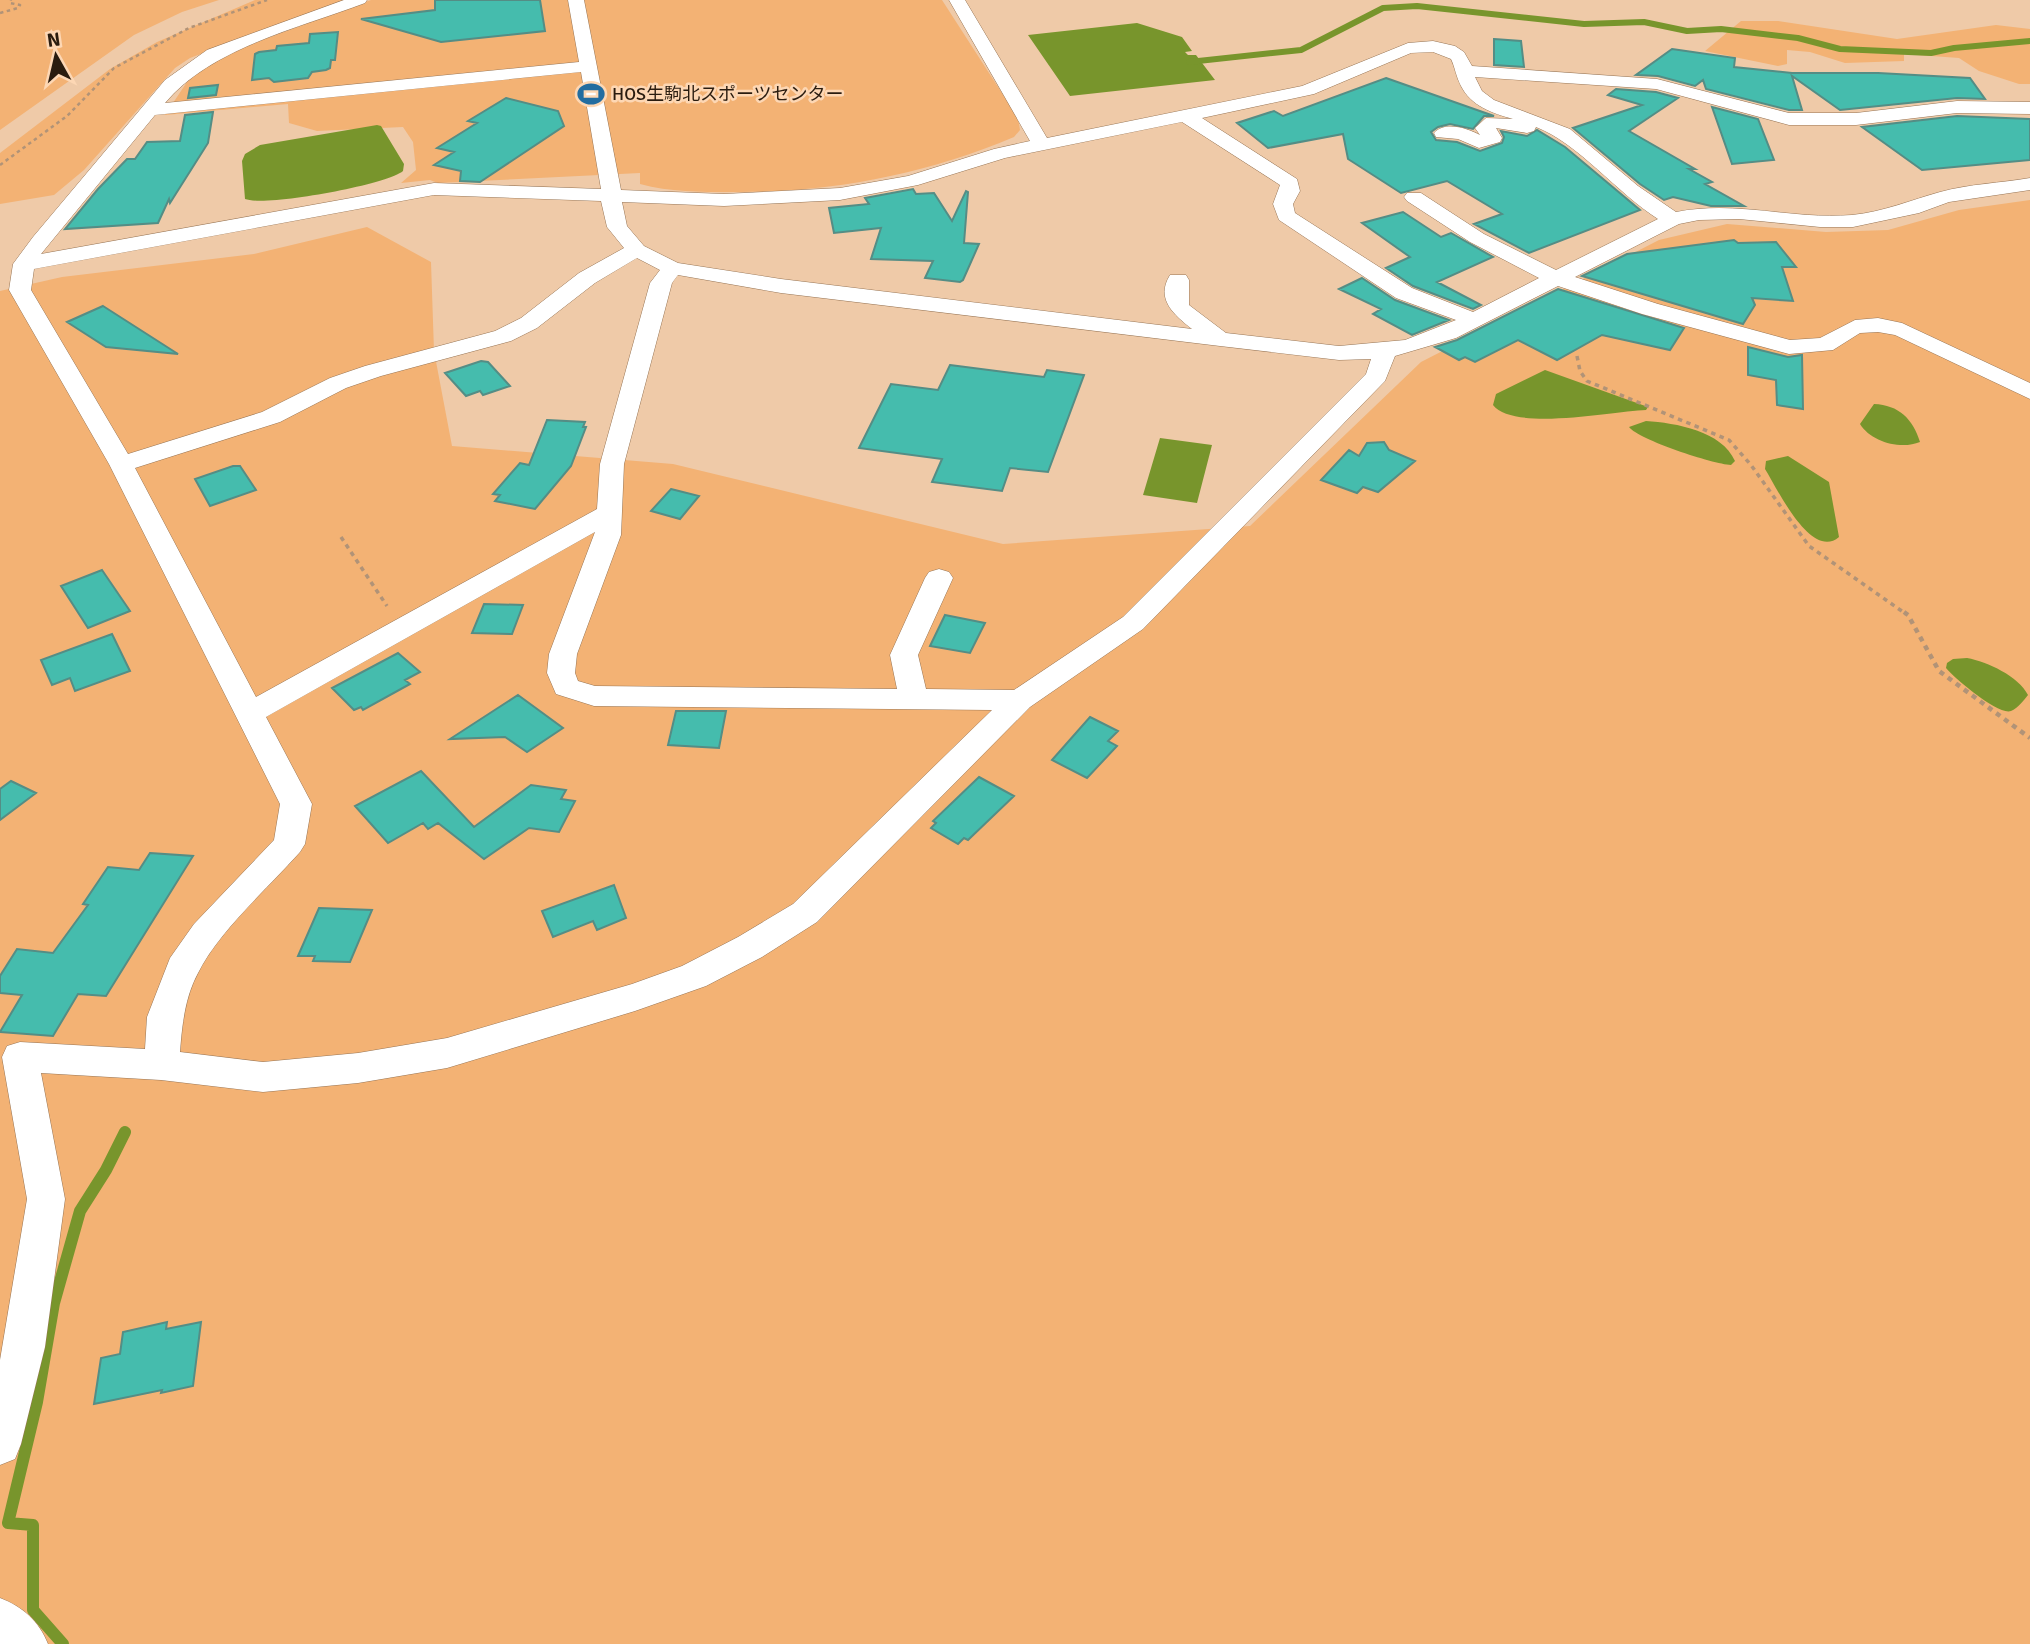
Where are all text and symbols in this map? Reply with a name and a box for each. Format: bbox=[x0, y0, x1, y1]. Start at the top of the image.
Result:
north arrow bbox=[21, 21, 91, 91]
text: N bbox=[46, 27, 62, 53]
sports icon: HOS生駒北スポーツセンター bbox=[576, 79, 606, 109]
place label: HOS生駒北スポーツセンター bbox=[612, 83, 844, 105]

